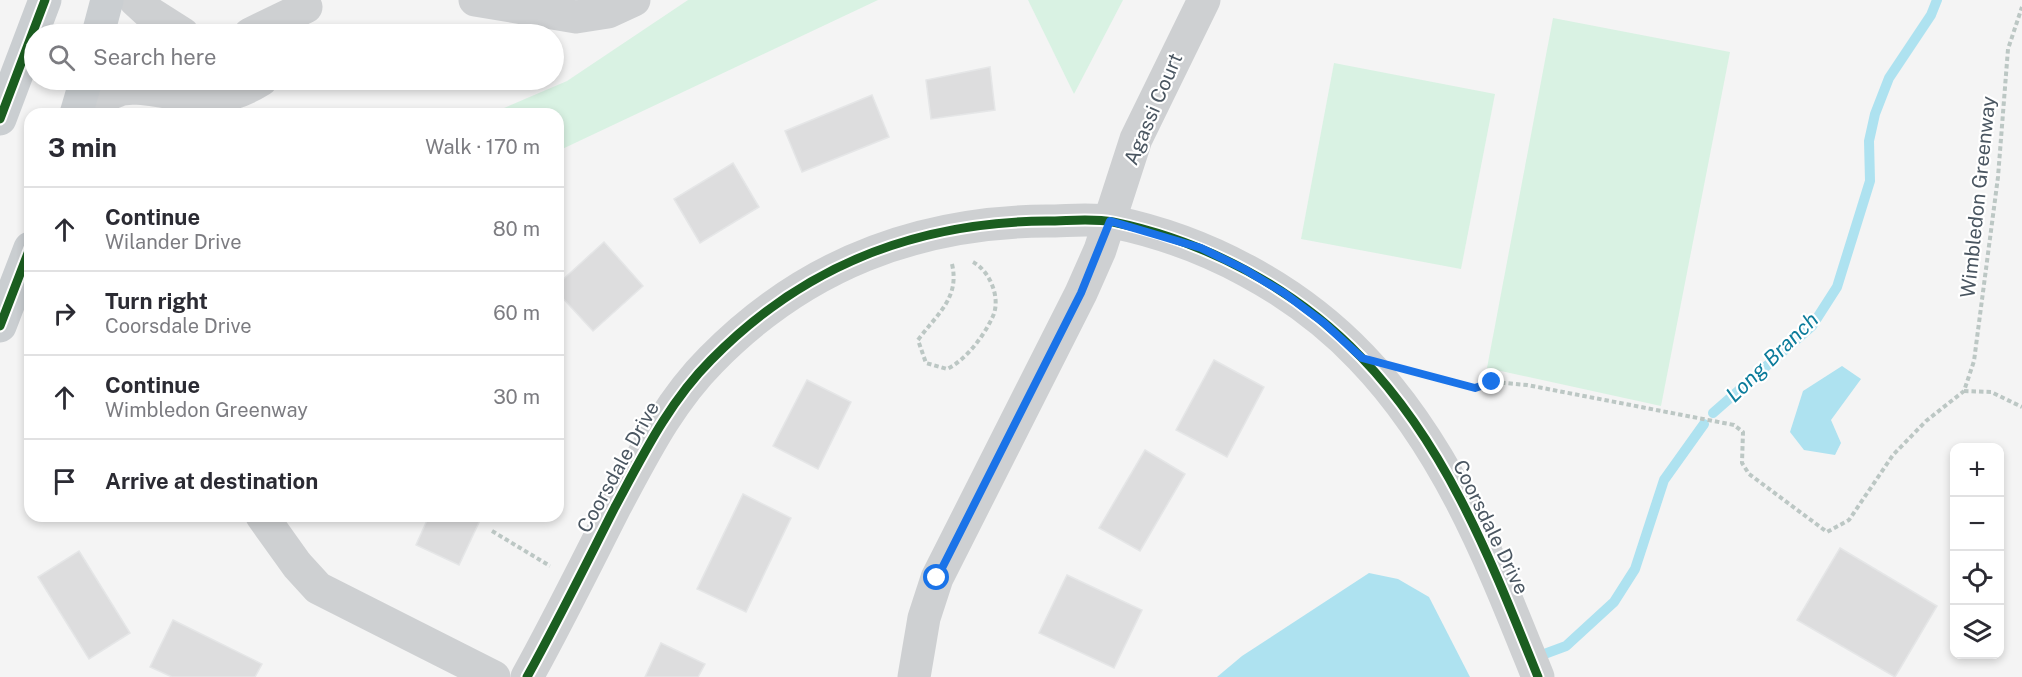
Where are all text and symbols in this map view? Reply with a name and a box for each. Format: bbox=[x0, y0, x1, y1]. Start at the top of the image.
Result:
search box bbox=[24, 24, 564, 90]
icon: search bbox=[45, 41, 78, 74]
text: Search here bbox=[93, 44, 217, 70]
street label: Agassi Court bbox=[1119, 50, 1187, 168]
street label: Wimbledon Greenway bbox=[1955, 95, 2001, 299]
text: 3 min bbox=[48, 132, 117, 163]
text: Walk · 170 m bbox=[425, 135, 540, 159]
text: Continue bbox=[105, 204, 200, 230]
icon: ahead bbox=[48, 213, 81, 246]
text: 80 m bbox=[493, 217, 540, 241]
text: Wilander Drive bbox=[105, 230, 242, 254]
text: Turn right bbox=[105, 288, 208, 314]
icon: right bbox=[48, 297, 81, 330]
text: 60 m bbox=[493, 301, 540, 325]
water label: Long Branch bbox=[1721, 307, 1823, 407]
text: Coorsdale Drive bbox=[105, 314, 252, 338]
route end bbox=[1478, 368, 1504, 394]
text: Continue bbox=[105, 372, 200, 398]
icon: ahead bbox=[48, 381, 81, 414]
text: 30 m bbox=[493, 385, 540, 409]
street label: Coorsdale Drive bbox=[572, 397, 664, 537]
text: Wimbledon Greenway bbox=[105, 398, 308, 422]
map controls bbox=[1950, 443, 2004, 659]
button: + bbox=[1950, 443, 2004, 497]
street label: Coorsdale Drive bbox=[1448, 456, 1534, 598]
icon: arrive bbox=[48, 465, 81, 498]
text: Arrive at destination bbox=[105, 468, 318, 494]
button: − bbox=[1950, 497, 2004, 551]
button: locate bbox=[1950, 551, 2004, 605]
route start bbox=[923, 564, 949, 590]
button: layers bbox=[1950, 605, 2004, 659]

